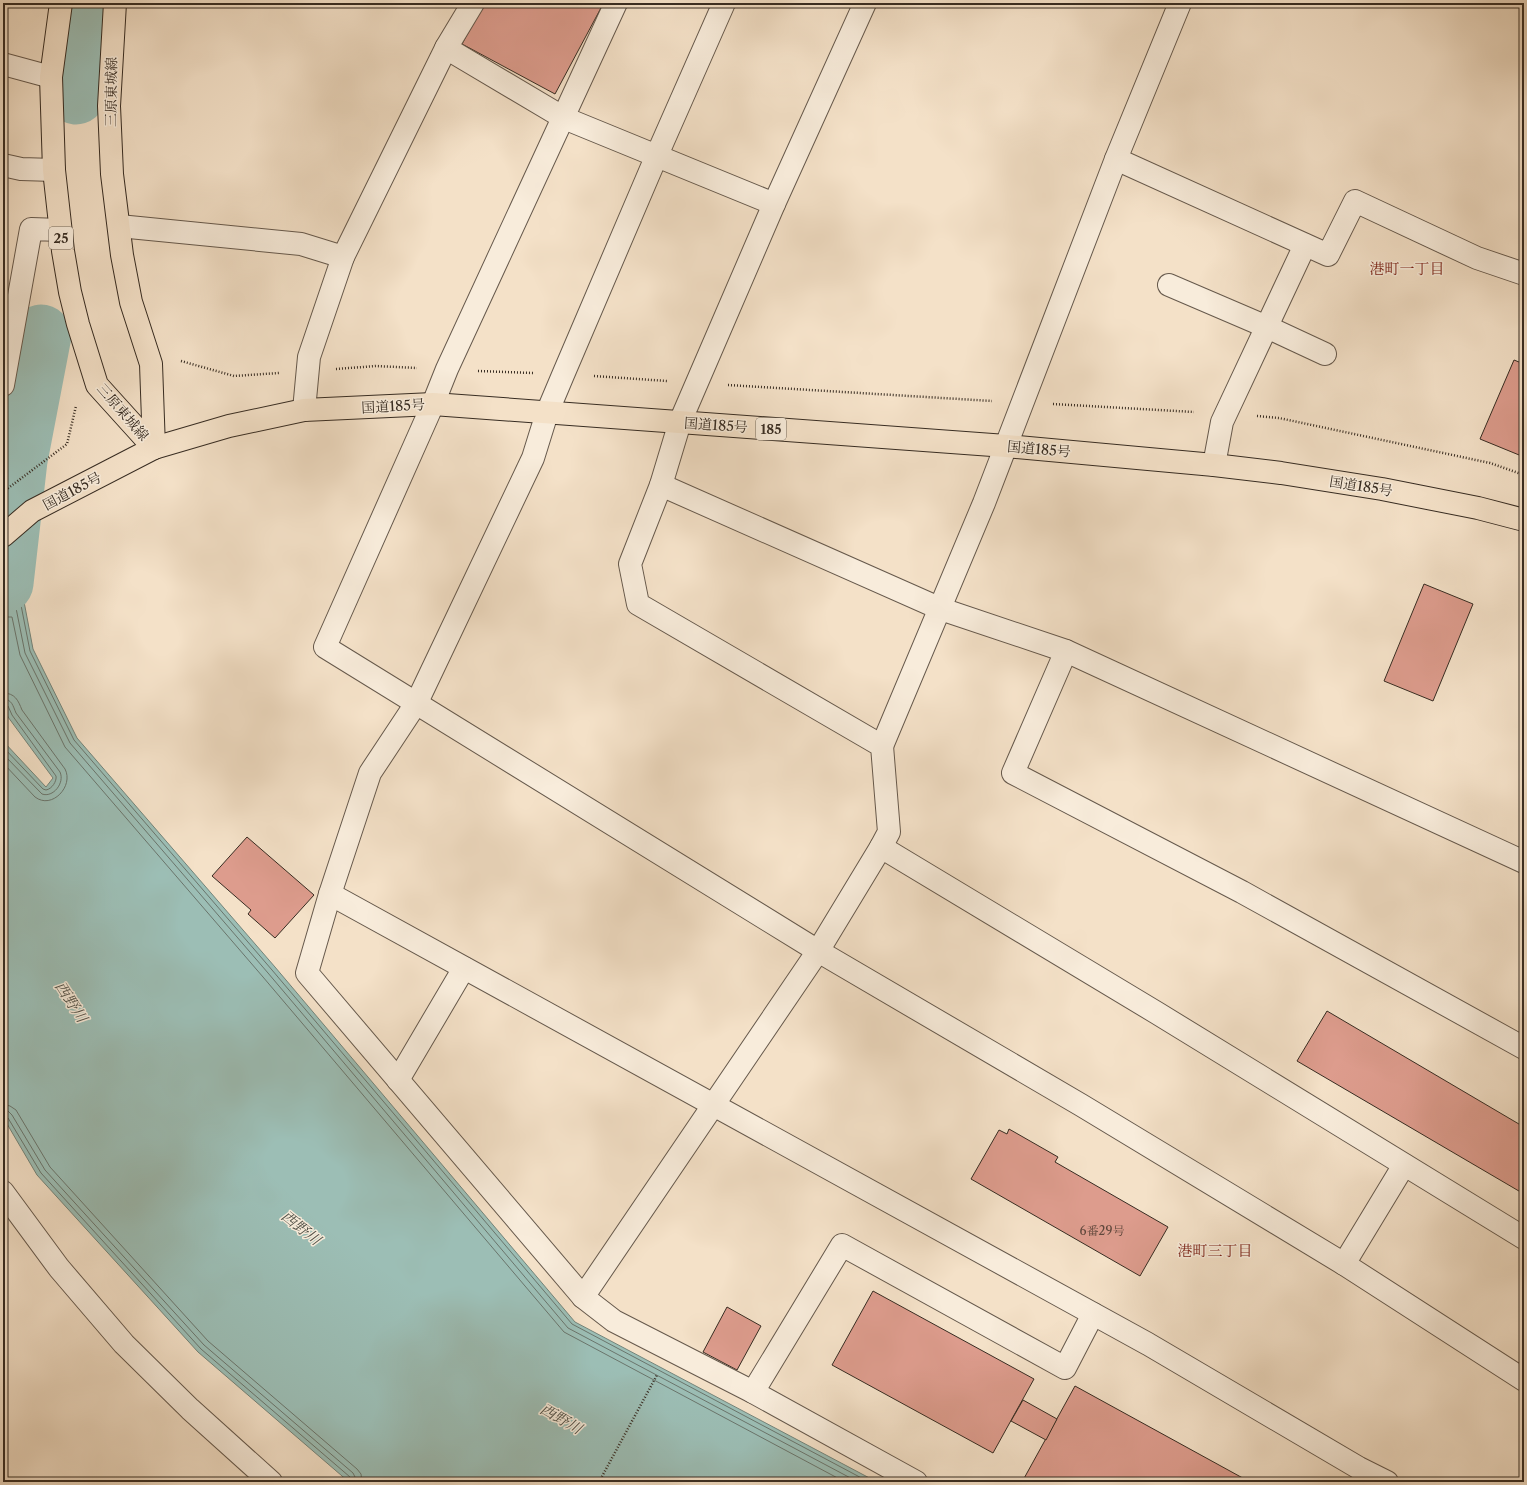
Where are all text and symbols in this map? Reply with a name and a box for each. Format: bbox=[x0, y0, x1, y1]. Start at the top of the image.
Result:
street label: 三原東城線 bbox=[101, 57, 121, 127]
road number: 25 bbox=[49, 227, 73, 249]
district label: 港町一丁目 bbox=[1369, 259, 1445, 278]
street label: 三原東城線 bbox=[93, 380, 153, 444]
street label: 国道185号 bbox=[361, 395, 425, 417]
street label: 国道185号 bbox=[684, 414, 748, 436]
road number: 185 bbox=[756, 418, 786, 440]
street label: 国道185号 bbox=[1006, 437, 1072, 461]
street label: 国道185号 bbox=[40, 468, 104, 514]
street label: 国道185号 bbox=[1328, 472, 1394, 500]
water label: 西野川 bbox=[51, 978, 93, 1027]
water label: 西野川 bbox=[278, 1206, 326, 1250]
house number: 6番29号 bbox=[1080, 1223, 1124, 1238]
district label: 港町三丁目 bbox=[1177, 1241, 1253, 1260]
water label: 西野川 bbox=[537, 1399, 587, 1439]

